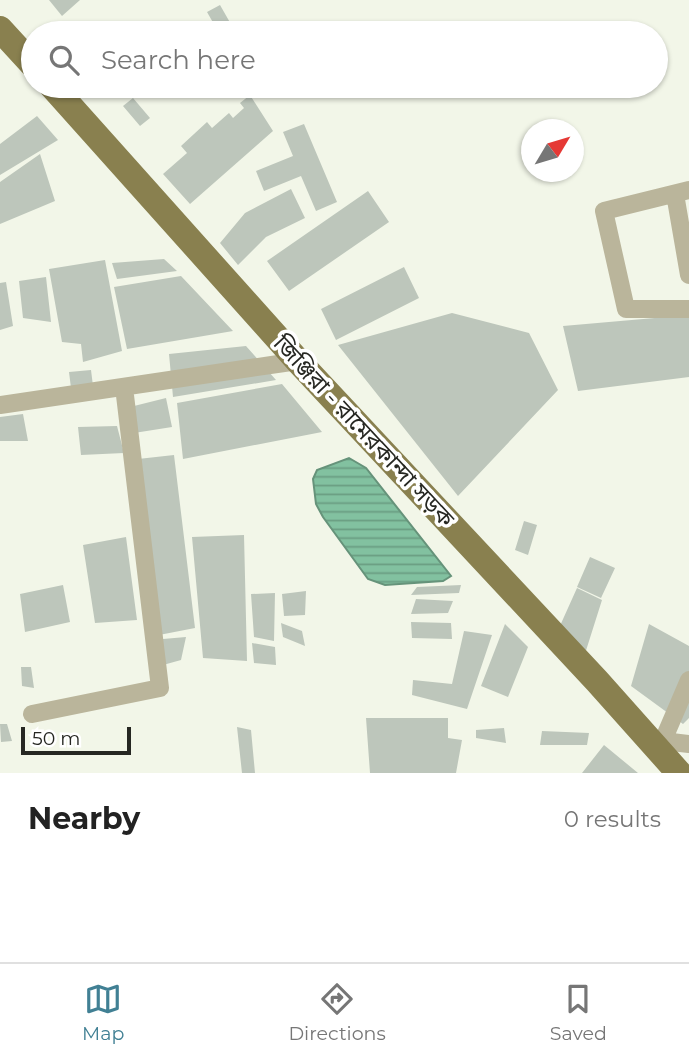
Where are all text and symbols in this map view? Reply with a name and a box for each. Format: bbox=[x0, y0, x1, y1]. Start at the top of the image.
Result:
search box bbox=[21, 21, 668, 98]
icon: search bbox=[45, 41, 83, 79]
text: Search here bbox=[101, 44, 256, 76]
north arrow bbox=[521, 119, 584, 182]
street label: জিঞ্জিরা - রামেরকান্দা সড়ক bbox=[267, 329, 460, 533]
scale bar bbox=[21, 724, 131, 756]
text: 50 m bbox=[32, 727, 80, 750]
text: Nearby bbox=[28, 800, 140, 837]
text: 0 results bbox=[564, 805, 661, 833]
tab: Map bbox=[82, 980, 124, 1045]
tab: Directions bbox=[288, 980, 386, 1045]
tab: Saved bbox=[550, 980, 607, 1045]

